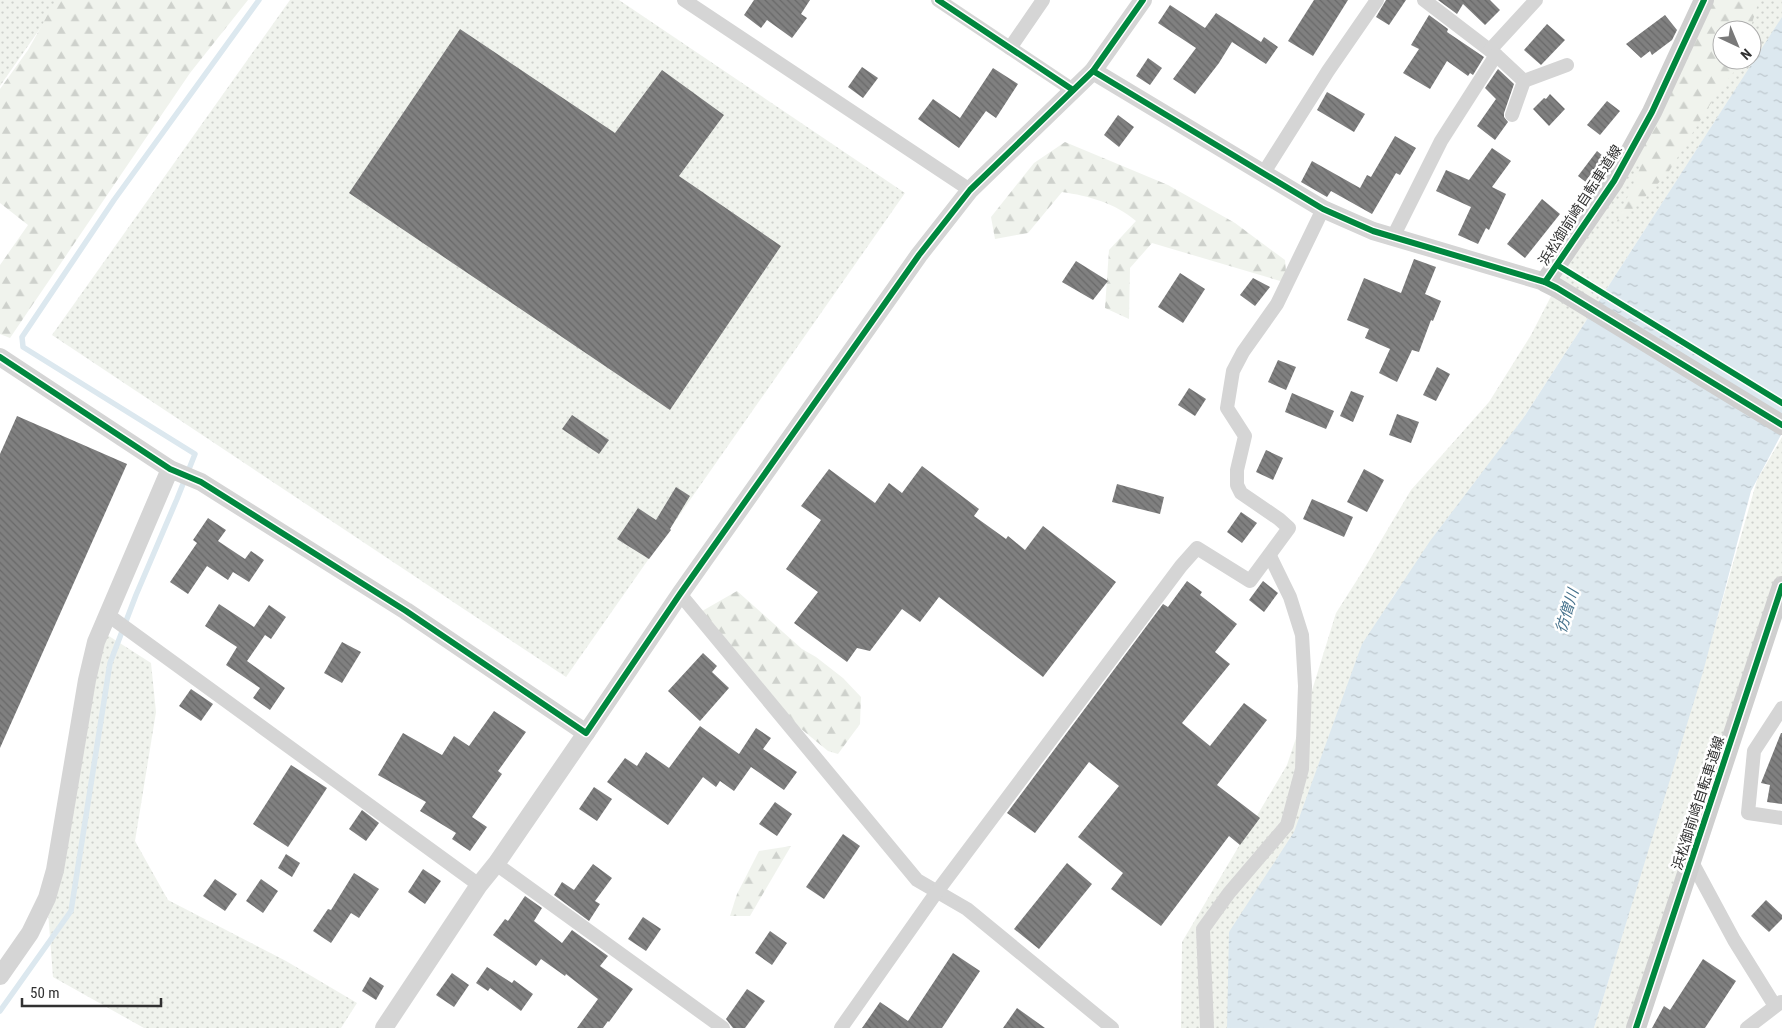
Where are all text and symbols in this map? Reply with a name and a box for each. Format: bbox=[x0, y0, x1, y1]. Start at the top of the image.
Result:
north arrow bbox=[1712, 20, 1762, 70]
text: N bbox=[1737, 46, 1755, 63]
street label: 浜松御前崎自転車道線 bbox=[1535, 142, 1625, 268]
water label: 彷僧川 bbox=[1552, 585, 1583, 635]
street label: 浜松御前崎自転車道線 bbox=[1669, 734, 1727, 872]
scale bar bbox=[22, 976, 161, 1008]
text: 50 m bbox=[30, 984, 60, 1002]

